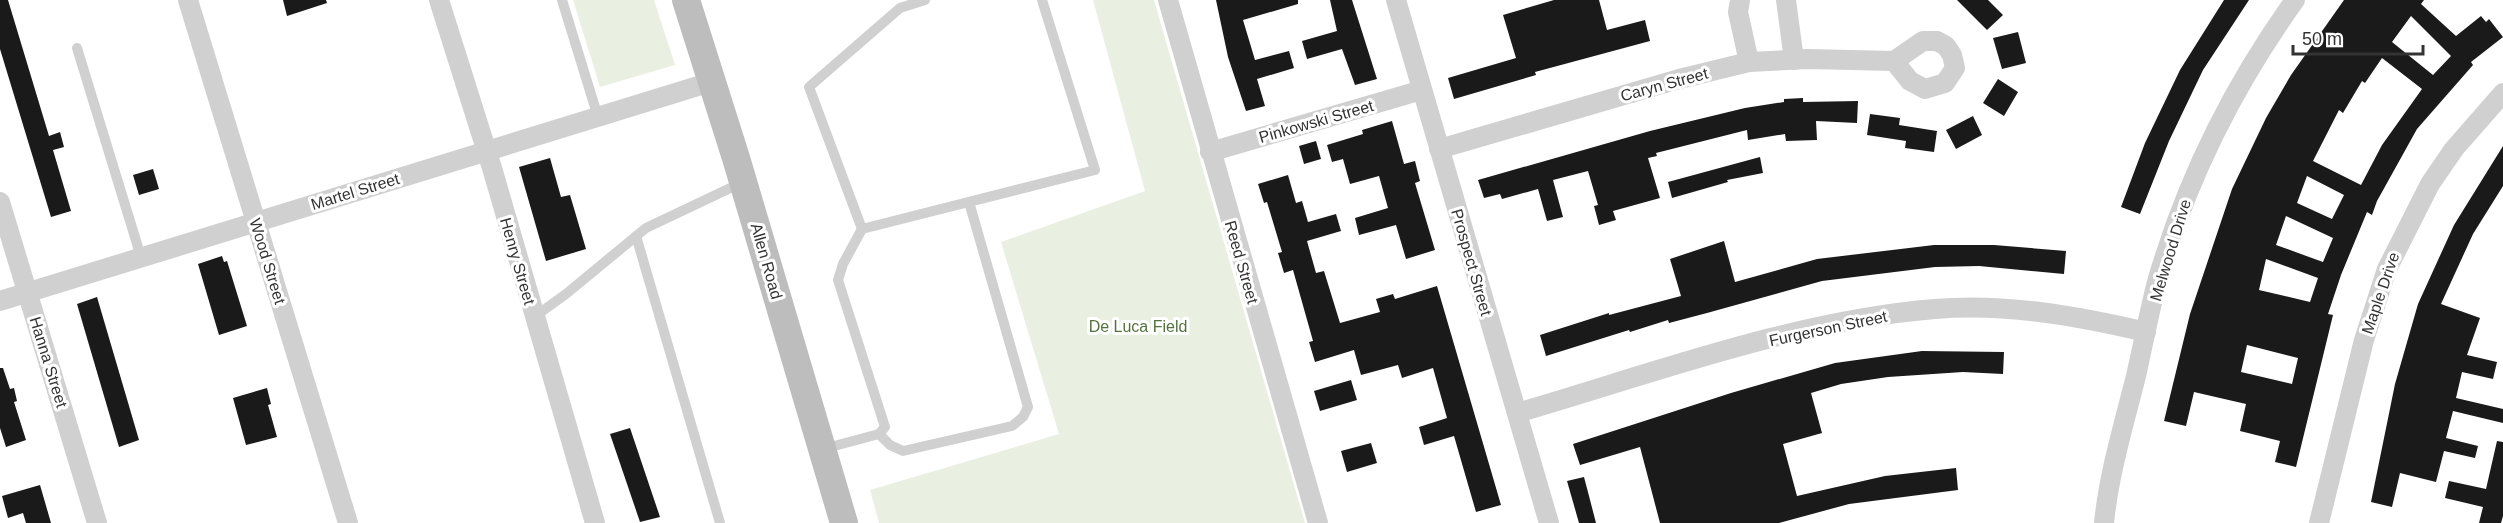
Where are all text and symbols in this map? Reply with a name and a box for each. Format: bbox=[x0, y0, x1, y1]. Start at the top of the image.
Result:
scale bar bbox=[2293, 18, 2424, 56]
text: 50 m bbox=[2302, 29, 2342, 49]
street label: Caryn Street bbox=[1619, 65, 1710, 104]
street label: Pinkowski Street bbox=[1257, 97, 1376, 146]
street label: Martel Street bbox=[309, 170, 402, 213]
street label: Melwood Drive bbox=[2147, 197, 2194, 303]
street label: Prospect Street bbox=[1448, 207, 1495, 318]
street label: Wood Street bbox=[246, 216, 289, 307]
street label: Henry Street bbox=[497, 216, 538, 307]
street label: Reed Street bbox=[1222, 219, 1262, 306]
street label: Allen Road bbox=[748, 221, 785, 301]
street label: Maple Drive bbox=[2359, 250, 2402, 336]
street label: Furgerson Street bbox=[1768, 308, 1889, 349]
street label: Hanna Street bbox=[27, 315, 71, 410]
park label: De Luca Field bbox=[1089, 318, 1187, 335]

